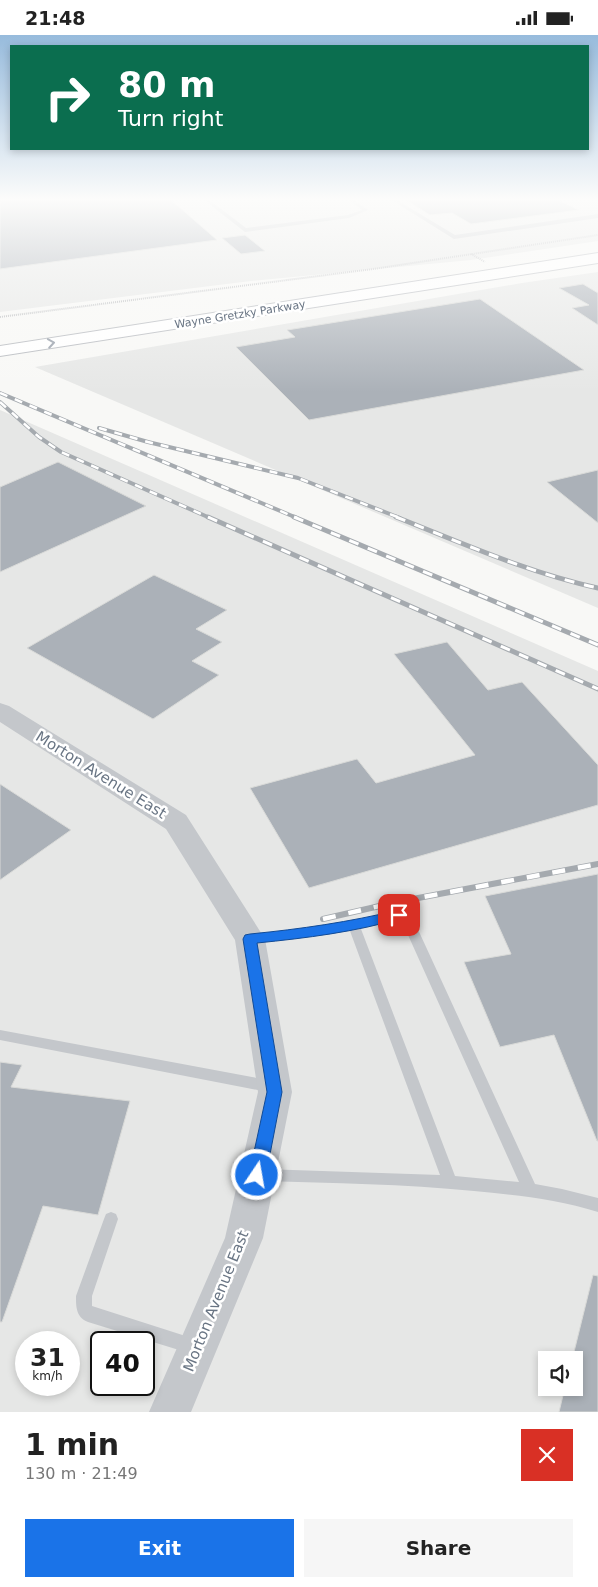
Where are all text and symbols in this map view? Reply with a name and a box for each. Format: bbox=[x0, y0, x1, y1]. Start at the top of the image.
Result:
text: 21:48 bbox=[25, 7, 85, 29]
icon: right bbox=[35, 65, 100, 130]
text: 80 m bbox=[118, 65, 215, 105]
text: Turn right bbox=[118, 106, 223, 131]
street label: Wayne Gretzky Parkway bbox=[174, 298, 307, 331]
one-way arrow bbox=[47, 339, 56, 349]
street label: Morton Avenue East bbox=[32, 727, 170, 823]
pin bbox=[378, 894, 420, 936]
icon: arrive bbox=[385, 901, 413, 929]
position arrow bbox=[230, 1148, 282, 1200]
street label: Morton Avenue East bbox=[179, 1228, 253, 1374]
speed limit sign: 40 bbox=[90, 1331, 155, 1396]
text: 31 bbox=[30, 1343, 65, 1372]
map controls bbox=[538, 1351, 583, 1396]
button: sound bbox=[538, 1351, 583, 1396]
text: km/h bbox=[32, 1369, 63, 1383]
text: 1 min bbox=[25, 1427, 119, 1462]
button: close bbox=[521, 1429, 573, 1481]
text: 130 m · 21:49 bbox=[25, 1464, 138, 1483]
button: Exit bbox=[25, 1519, 294, 1577]
button: Share bbox=[304, 1519, 573, 1577]

